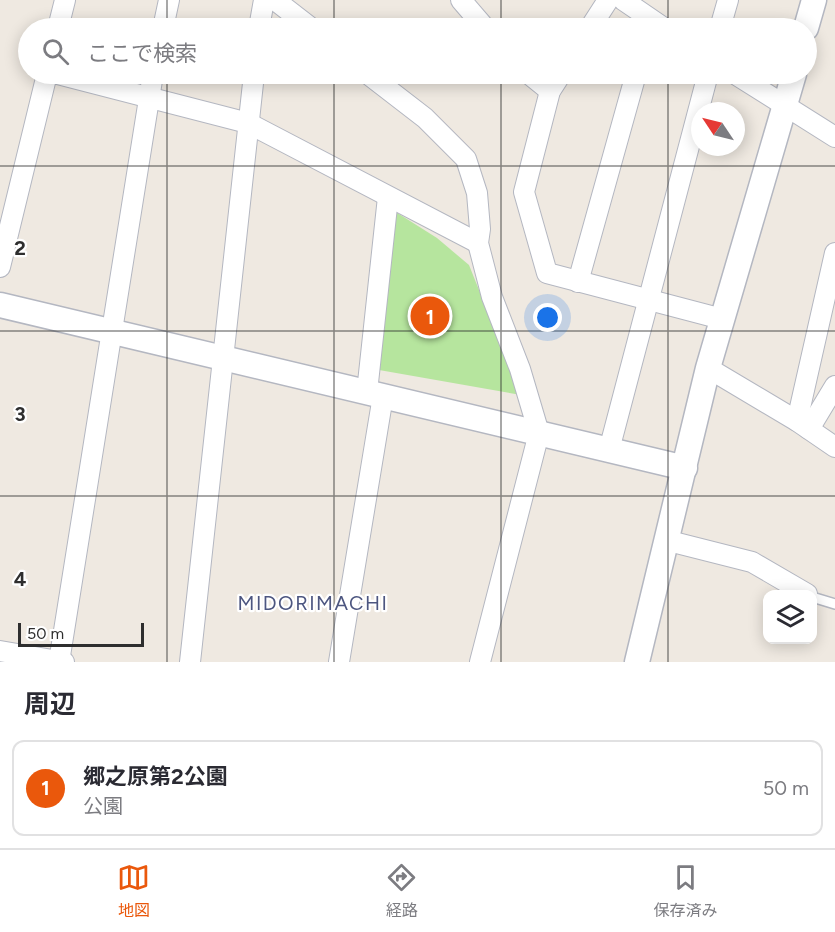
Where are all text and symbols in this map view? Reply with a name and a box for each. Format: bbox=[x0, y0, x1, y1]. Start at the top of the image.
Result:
search box bbox=[18, 18, 817, 84]
icon: search bbox=[39, 35, 72, 68]
text: ここで検索 bbox=[87, 40, 197, 67]
north arrow bbox=[691, 102, 745, 156]
text: 2 bbox=[14, 236, 26, 260]
pin: 1 bbox=[410, 294, 450, 338]
your location bbox=[533, 303, 562, 332]
text: 3 bbox=[14, 402, 26, 426]
text: 4 bbox=[14, 567, 27, 591]
map controls bbox=[763, 590, 817, 644]
button: layers bbox=[763, 590, 817, 644]
district label: MIDORIMACHI bbox=[238, 591, 388, 615]
scale bar bbox=[18, 620, 144, 648]
text: 50 m bbox=[27, 624, 64, 643]
text: 周辺 bbox=[24, 688, 76, 720]
text: 郷之原第2公園 bbox=[83, 763, 228, 790]
text: 1 bbox=[41, 776, 50, 800]
text: 50 m bbox=[763, 776, 809, 800]
text: 公園 bbox=[83, 794, 123, 818]
tab: 地図 bbox=[117, 861, 150, 921]
tab: 経路 bbox=[385, 861, 418, 921]
tab: 保存済み bbox=[653, 861, 717, 921]

